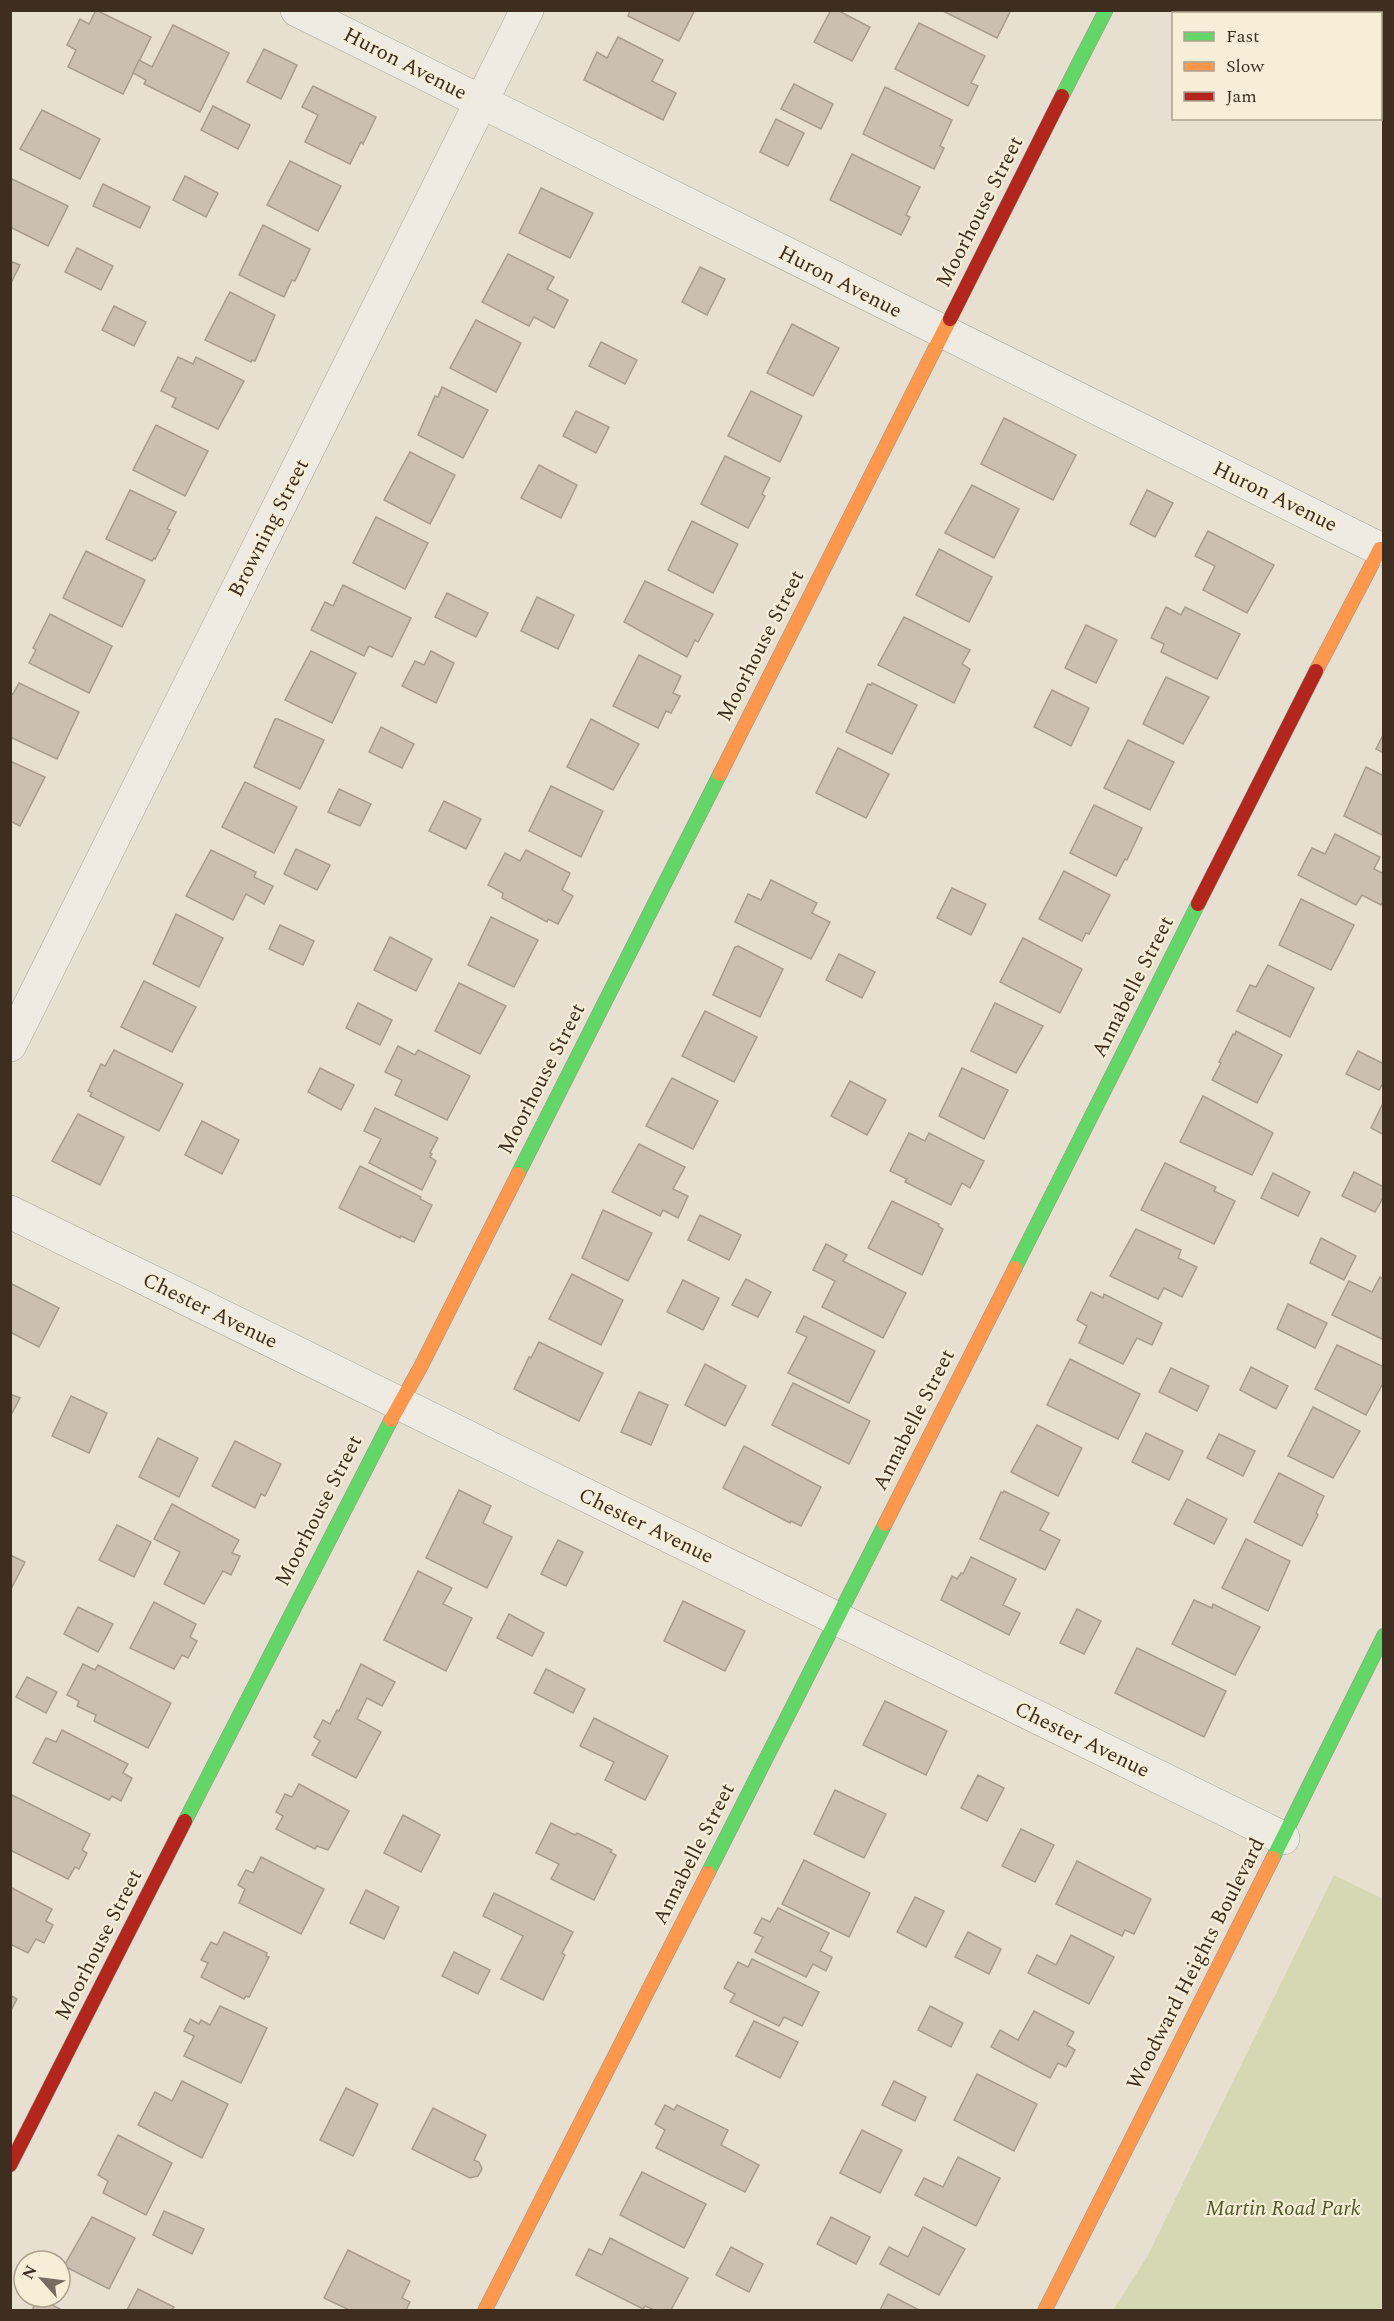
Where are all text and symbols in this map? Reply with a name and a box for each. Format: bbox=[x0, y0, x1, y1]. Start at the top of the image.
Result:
legend bbox=[1172, 12, 1382, 120]
street label: Huron Avenue bbox=[337, 19, 473, 109]
text: Fast bbox=[1226, 23, 1259, 50]
text: Slow bbox=[1226, 53, 1265, 80]
text: Jam bbox=[1226, 83, 1257, 110]
street label: Moorhouse Street bbox=[928, 131, 1032, 293]
street label: Huron Avenue bbox=[772, 237, 908, 327]
street label: Browning Street bbox=[220, 453, 318, 603]
street label: Huron Avenue bbox=[1207, 453, 1343, 541]
street label: Moorhouse Street bbox=[709, 565, 813, 727]
street label: Annabelle Street bbox=[1084, 911, 1182, 1063]
street label: Moorhouse Street bbox=[490, 998, 594, 1160]
street label: Chester Avenue bbox=[137, 1264, 283, 1358]
street label: Annabelle Street bbox=[865, 1344, 963, 1496]
street label: Moorhouse Street bbox=[267, 1430, 371, 1592]
street label: Chester Avenue bbox=[573, 1479, 719, 1573]
street label: Chester Avenue bbox=[1009, 1693, 1155, 1787]
street label: Annabelle Street bbox=[645, 1778, 743, 1930]
street label: Woodward Heights Boulevard bbox=[1118, 1832, 1274, 2096]
street label: Moorhouse Street bbox=[47, 1864, 151, 2026]
park label: Martin Road Park bbox=[1205, 2193, 1361, 2225]
north arrow bbox=[12, 2249, 72, 2309]
text: N bbox=[16, 2261, 43, 2284]

